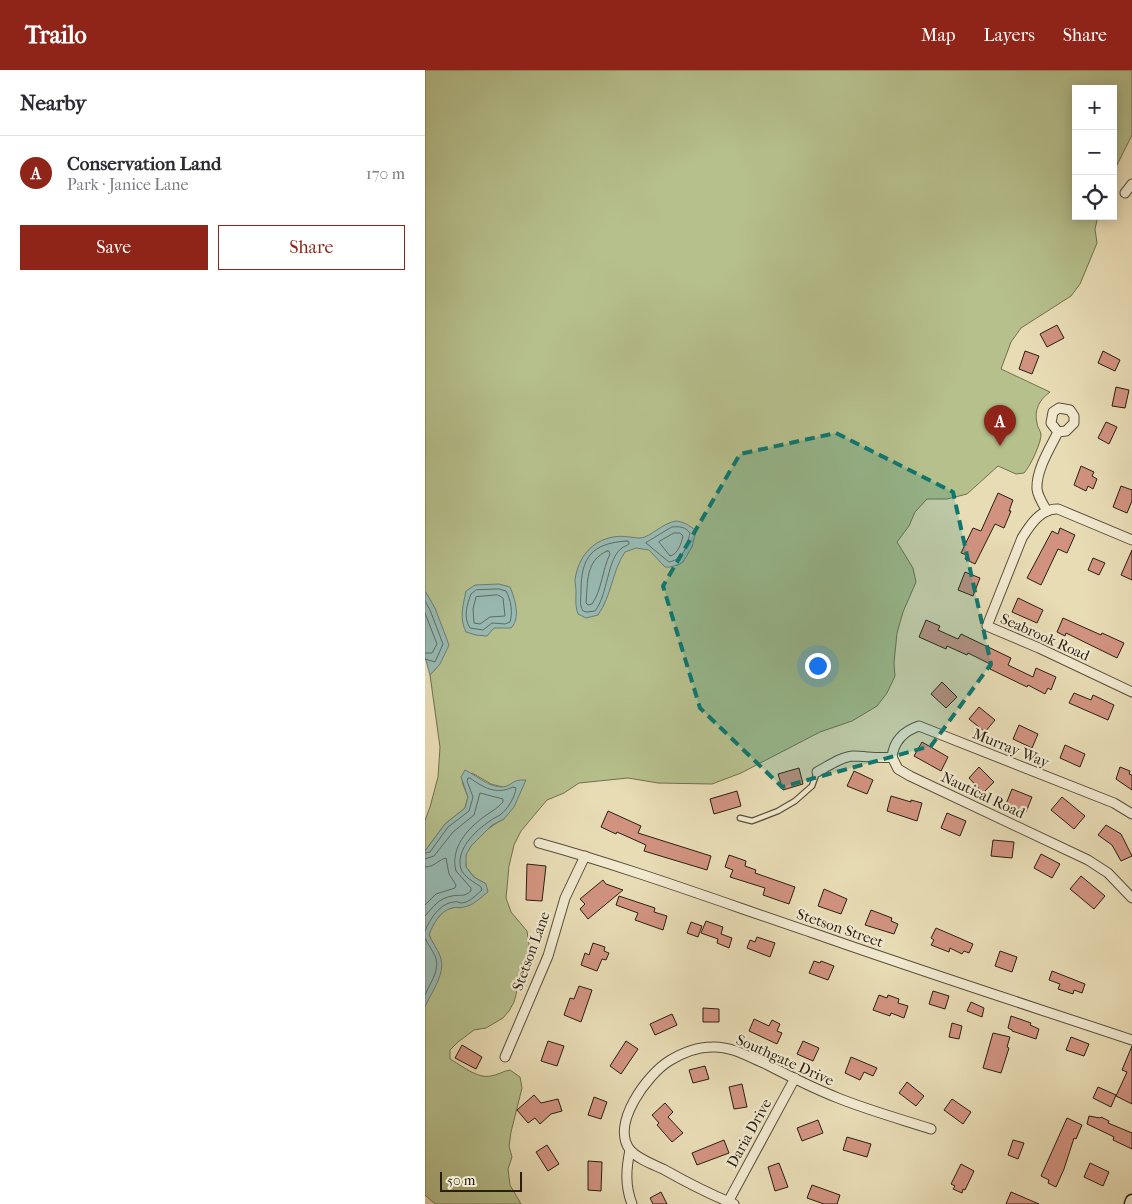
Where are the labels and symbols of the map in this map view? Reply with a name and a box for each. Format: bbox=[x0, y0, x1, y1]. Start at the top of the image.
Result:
pin: A bbox=[984, 405, 1016, 446]
street label: Seabrook Road bbox=[998, 609, 1093, 665]
your location bbox=[805, 653, 831, 679]
street label: Murray Way bbox=[970, 724, 1053, 772]
street label: Nautical Road bbox=[938, 768, 1029, 823]
street label: Stetson Street bbox=[794, 905, 886, 951]
street label: Stetson Lane bbox=[508, 908, 554, 993]
street label: Southgate Drive bbox=[733, 1030, 837, 1090]
street label: Daria Drive bbox=[723, 1095, 776, 1171]
scale bar bbox=[440, 1169, 523, 1192]

